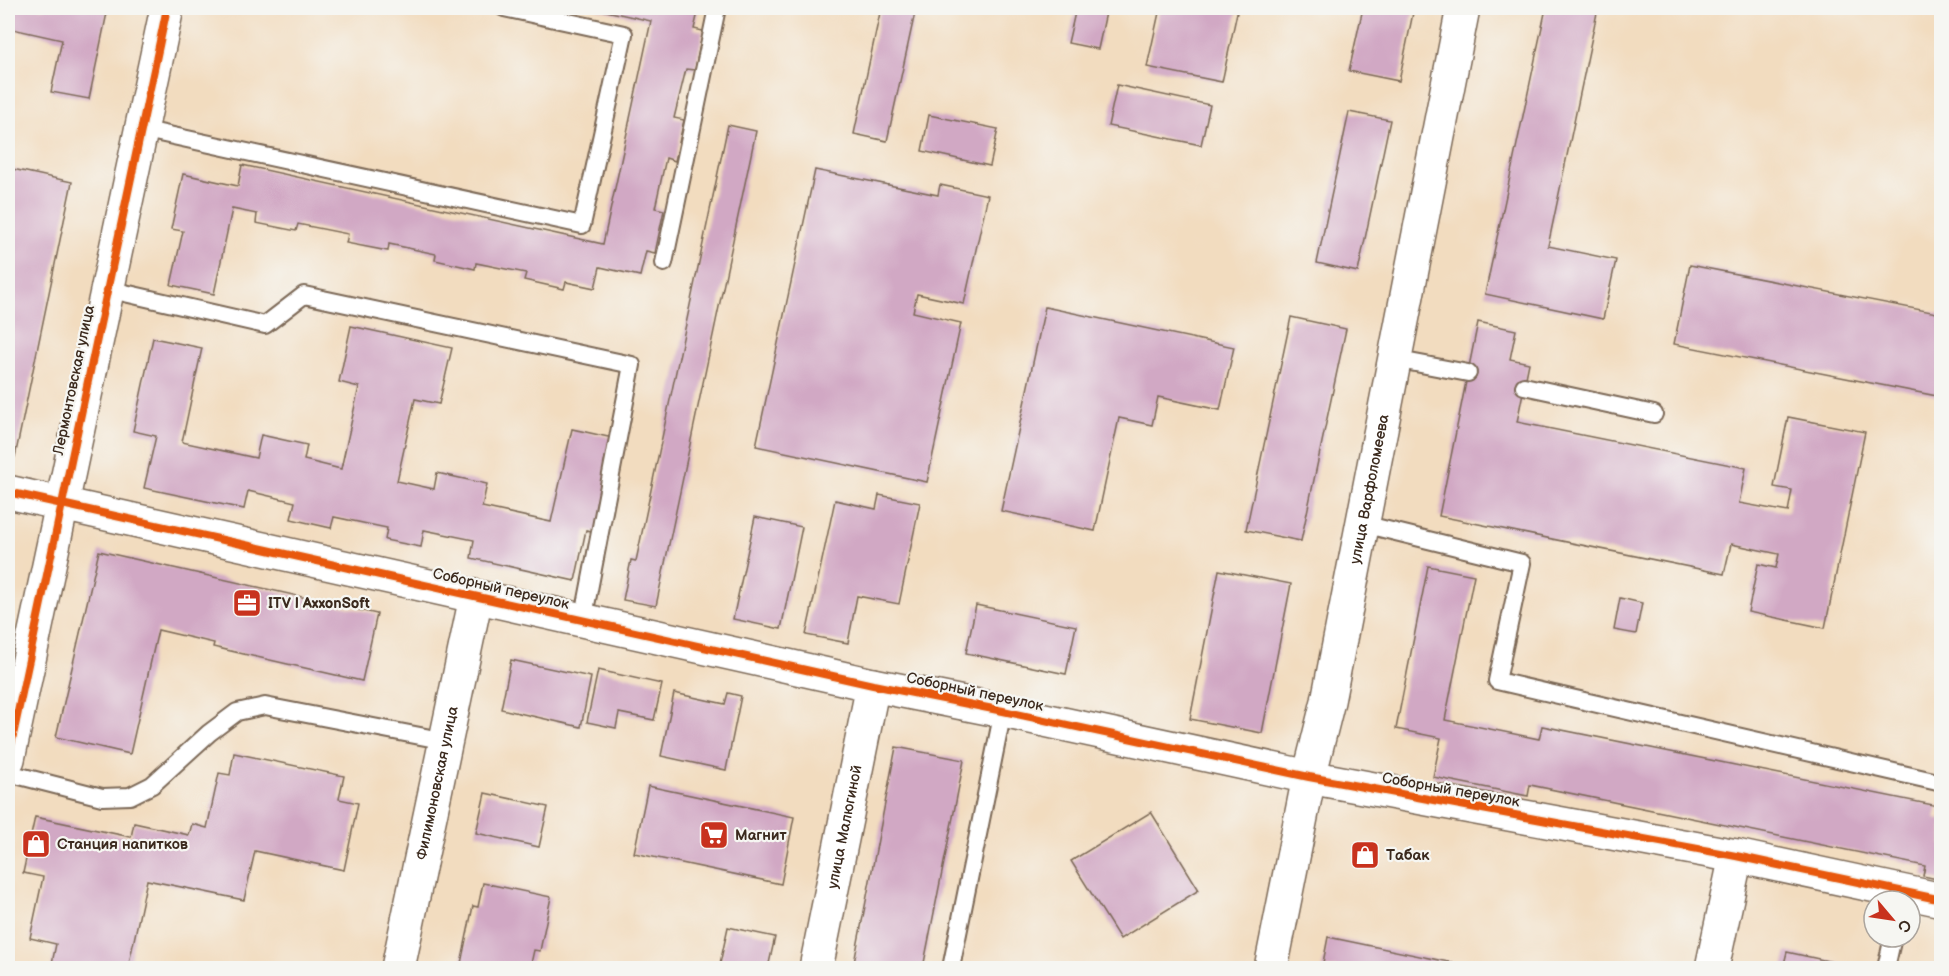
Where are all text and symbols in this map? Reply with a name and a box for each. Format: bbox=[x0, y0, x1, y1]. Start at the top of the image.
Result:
street label: Лермонтовская улица bbox=[49, 303, 99, 458]
street label: улица Варфоломеева bbox=[1345, 412, 1393, 566]
street label: Соборный переулок bbox=[431, 564, 571, 614]
office icon: ITV | AxxonSoft bbox=[231, 587, 263, 619]
place label: ITV | AxxonSoft bbox=[268, 594, 370, 613]
street label: Соборный переулок bbox=[905, 668, 1045, 716]
street label: Филимоновская улица bbox=[411, 704, 462, 862]
street label: улица Малюгиной bbox=[823, 763, 866, 890]
street label: Соборный переулок bbox=[1381, 769, 1521, 811]
supermarket icon: Магнит bbox=[698, 819, 730, 851]
place label: Магнит bbox=[735, 826, 787, 845]
shop icon: Станция напитков bbox=[20, 828, 52, 860]
place label: Станция напитков bbox=[57, 835, 188, 854]
shop icon: Табак bbox=[1349, 839, 1381, 871]
place label: Табак bbox=[1386, 846, 1430, 865]
north arrow bbox=[1862, 889, 1922, 949]
text: С bbox=[1893, 916, 1915, 935]

